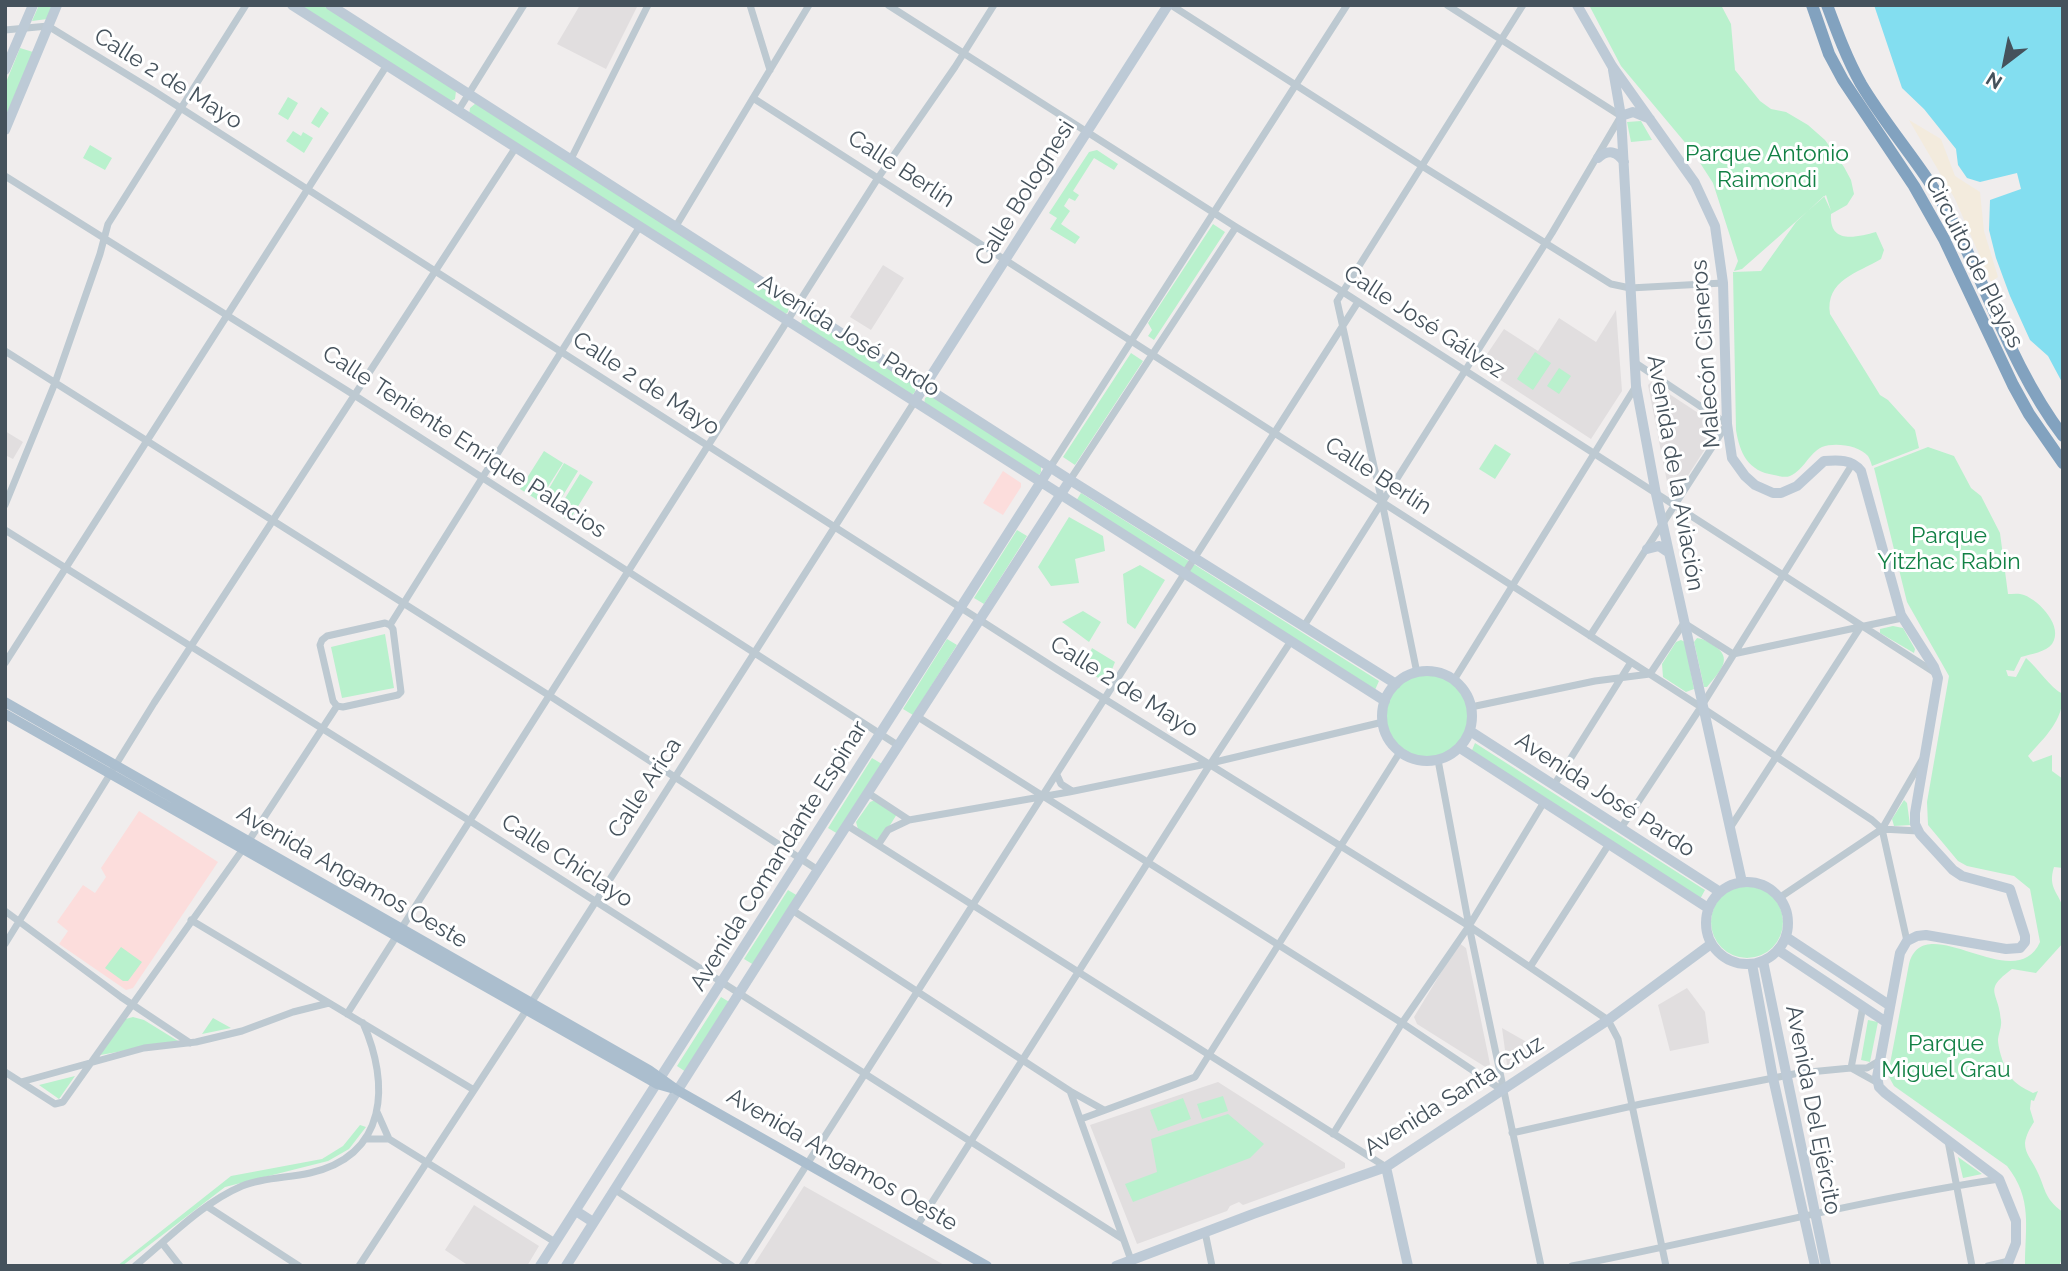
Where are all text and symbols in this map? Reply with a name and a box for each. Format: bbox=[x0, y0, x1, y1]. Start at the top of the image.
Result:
street label: Calle 2 de Mayo bbox=[89, 22, 247, 136]
north arrow bbox=[1970, 28, 2040, 98]
text: N bbox=[1982, 68, 2006, 94]
street label: Calle Bolognesi bbox=[969, 115, 1081, 271]
street label: Calle Berlín bbox=[842, 124, 960, 214]
park label: Parque Antonio Raimondi bbox=[1685, 140, 1849, 194]
street label: Circuito de Playas bbox=[1919, 172, 2029, 352]
street label: Malecón Cisneros bbox=[1686, 259, 1726, 449]
street label: Calle José Gálvez bbox=[1338, 260, 1510, 384]
street label: Avenida José Pardo bbox=[753, 269, 945, 403]
street label: Calle 2 de Mayo bbox=[567, 326, 725, 442]
street label: Calle Teniente Enrique Palacios bbox=[317, 340, 611, 544]
street label: Avenida de la Aviación bbox=[1641, 353, 1709, 593]
street label: Calle Berlín bbox=[1319, 431, 1437, 521]
park label: Parque Yitzhac Rabin bbox=[1877, 522, 2021, 576]
street label: Calle 2 de Mayo bbox=[1045, 630, 1203, 744]
street label: Avenida Comandante Espinar bbox=[684, 716, 874, 996]
street label: Avenida José Pardo bbox=[1510, 727, 1700, 863]
street label: Calle Arica bbox=[602, 733, 688, 843]
street label: Avenida Angamos Oeste bbox=[232, 800, 472, 954]
street label: Calle Chiclayo bbox=[496, 808, 638, 914]
street label: Avenida Del Ejército bbox=[1779, 1003, 1847, 1217]
street label: Avenida Santa Cruz bbox=[1359, 1030, 1549, 1162]
park label: Parque Miguel Grau bbox=[1881, 1030, 2011, 1084]
street label: Avenida Angamos Oeste bbox=[722, 1083, 962, 1237]

